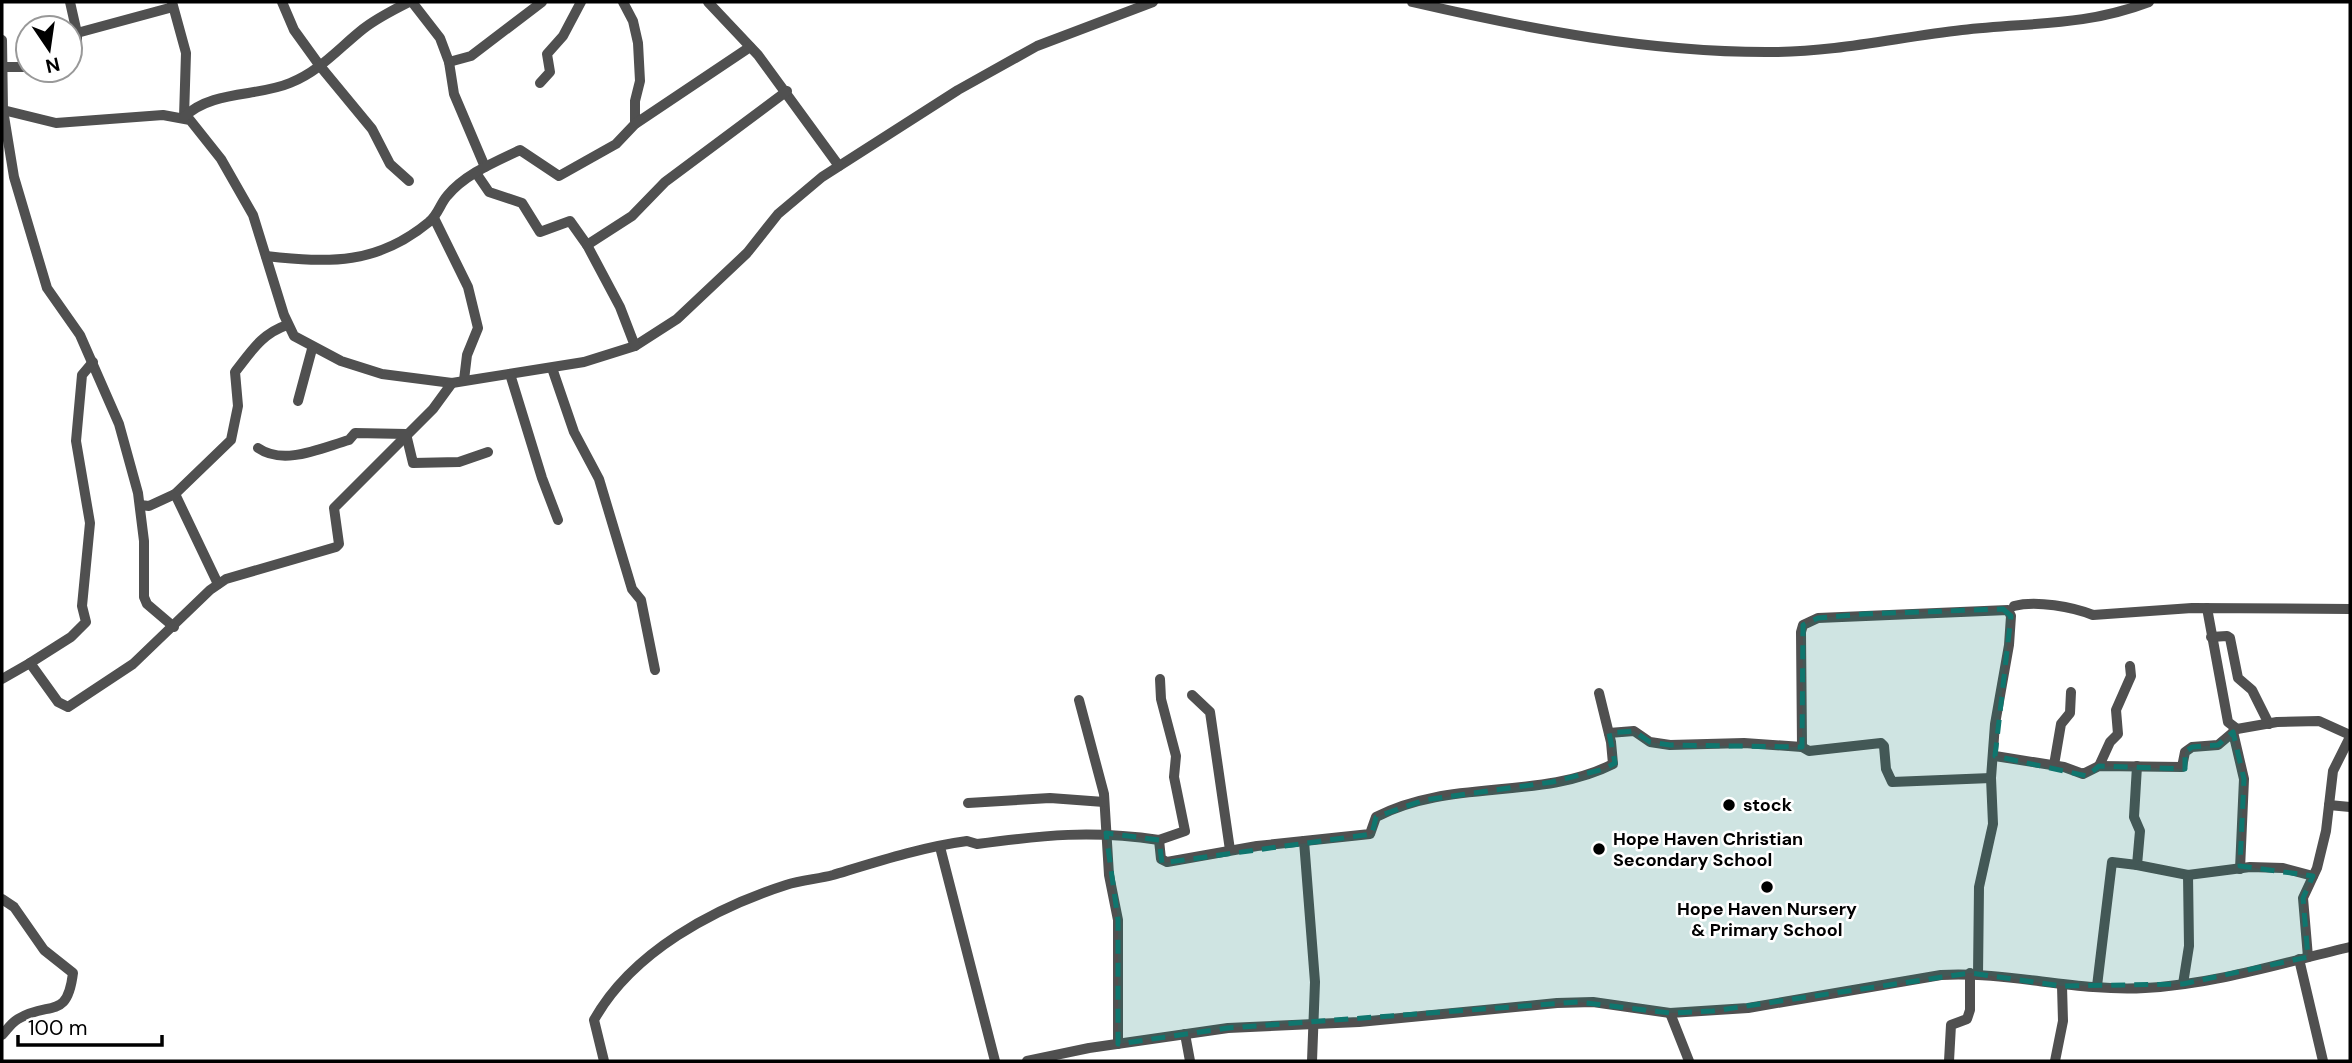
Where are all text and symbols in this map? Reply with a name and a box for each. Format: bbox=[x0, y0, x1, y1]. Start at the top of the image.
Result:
north arrow bbox=[14, 14, 84, 84]
text: N bbox=[43, 51, 62, 79]
place label: stock bbox=[1743, 793, 1793, 817]
marker: stock bbox=[1721, 797, 1737, 813]
place label: Hope Haven Christian Secondary School bbox=[1613, 827, 1803, 872]
marker: Hope Haven Christian Secondary School bbox=[1591, 841, 1607, 857]
marker: Hope Haven Nursery & Primary School bbox=[1759, 879, 1775, 895]
place label: Hope Haven Nursery & Primary School bbox=[1677, 897, 1857, 942]
scale bar bbox=[18, 1004, 161, 1048]
text: 100 m bbox=[28, 1014, 88, 1042]

